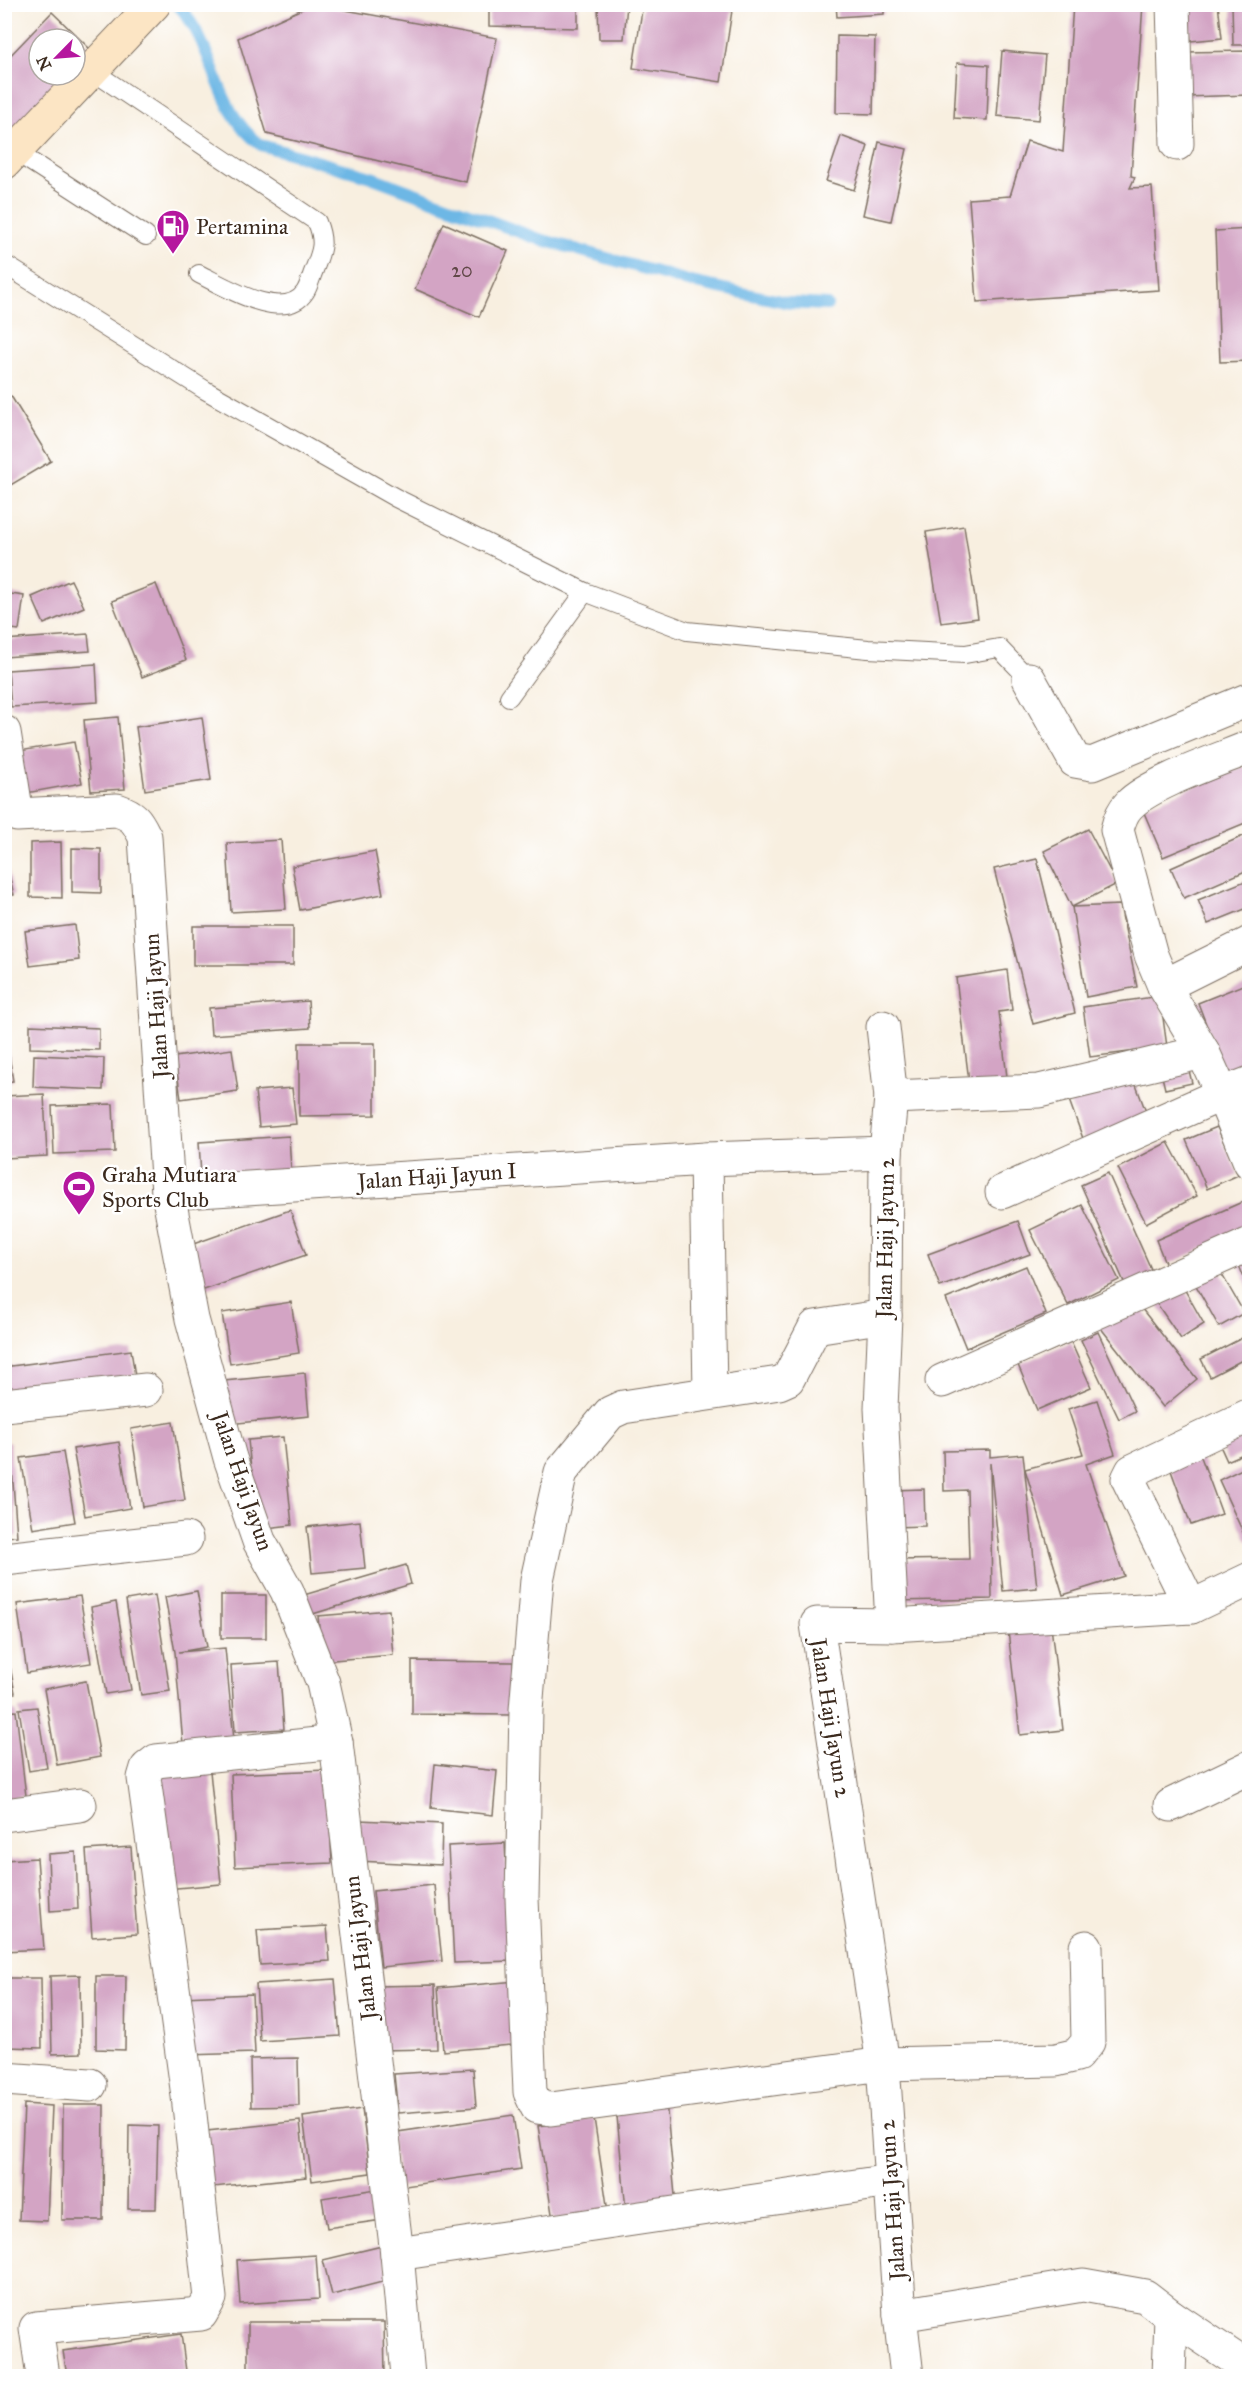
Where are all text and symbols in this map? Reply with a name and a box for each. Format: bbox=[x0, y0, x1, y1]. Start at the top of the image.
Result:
north arrow bbox=[27, 27, 87, 87]
text: N bbox=[32, 53, 55, 73]
fuel station icon: Pertamina bbox=[155, 208, 191, 255]
place label: Pertamina bbox=[196, 213, 289, 240]
house number: 20 bbox=[451, 258, 473, 282]
street label: Jalan Haji Jayun bbox=[137, 932, 175, 1081]
street label: Jalan Haji Jayun I bbox=[355, 1157, 517, 1195]
street label: Jalan Haji Jayun 2 bbox=[870, 1157, 900, 1321]
place label: Graha Mutiara Sports Club bbox=[102, 1161, 237, 1213]
sports icon: Graha Mutiara Sports Club bbox=[61, 1169, 97, 1216]
street label: Jalan Haji Jayun bbox=[206, 1406, 279, 1554]
street label: Jalan Haji Jayun 2 bbox=[805, 1634, 857, 1800]
street label: Jalan Haji Jayun bbox=[338, 1874, 382, 2024]
street label: Jalan Haji Jayun 2 bbox=[873, 2119, 911, 2283]

